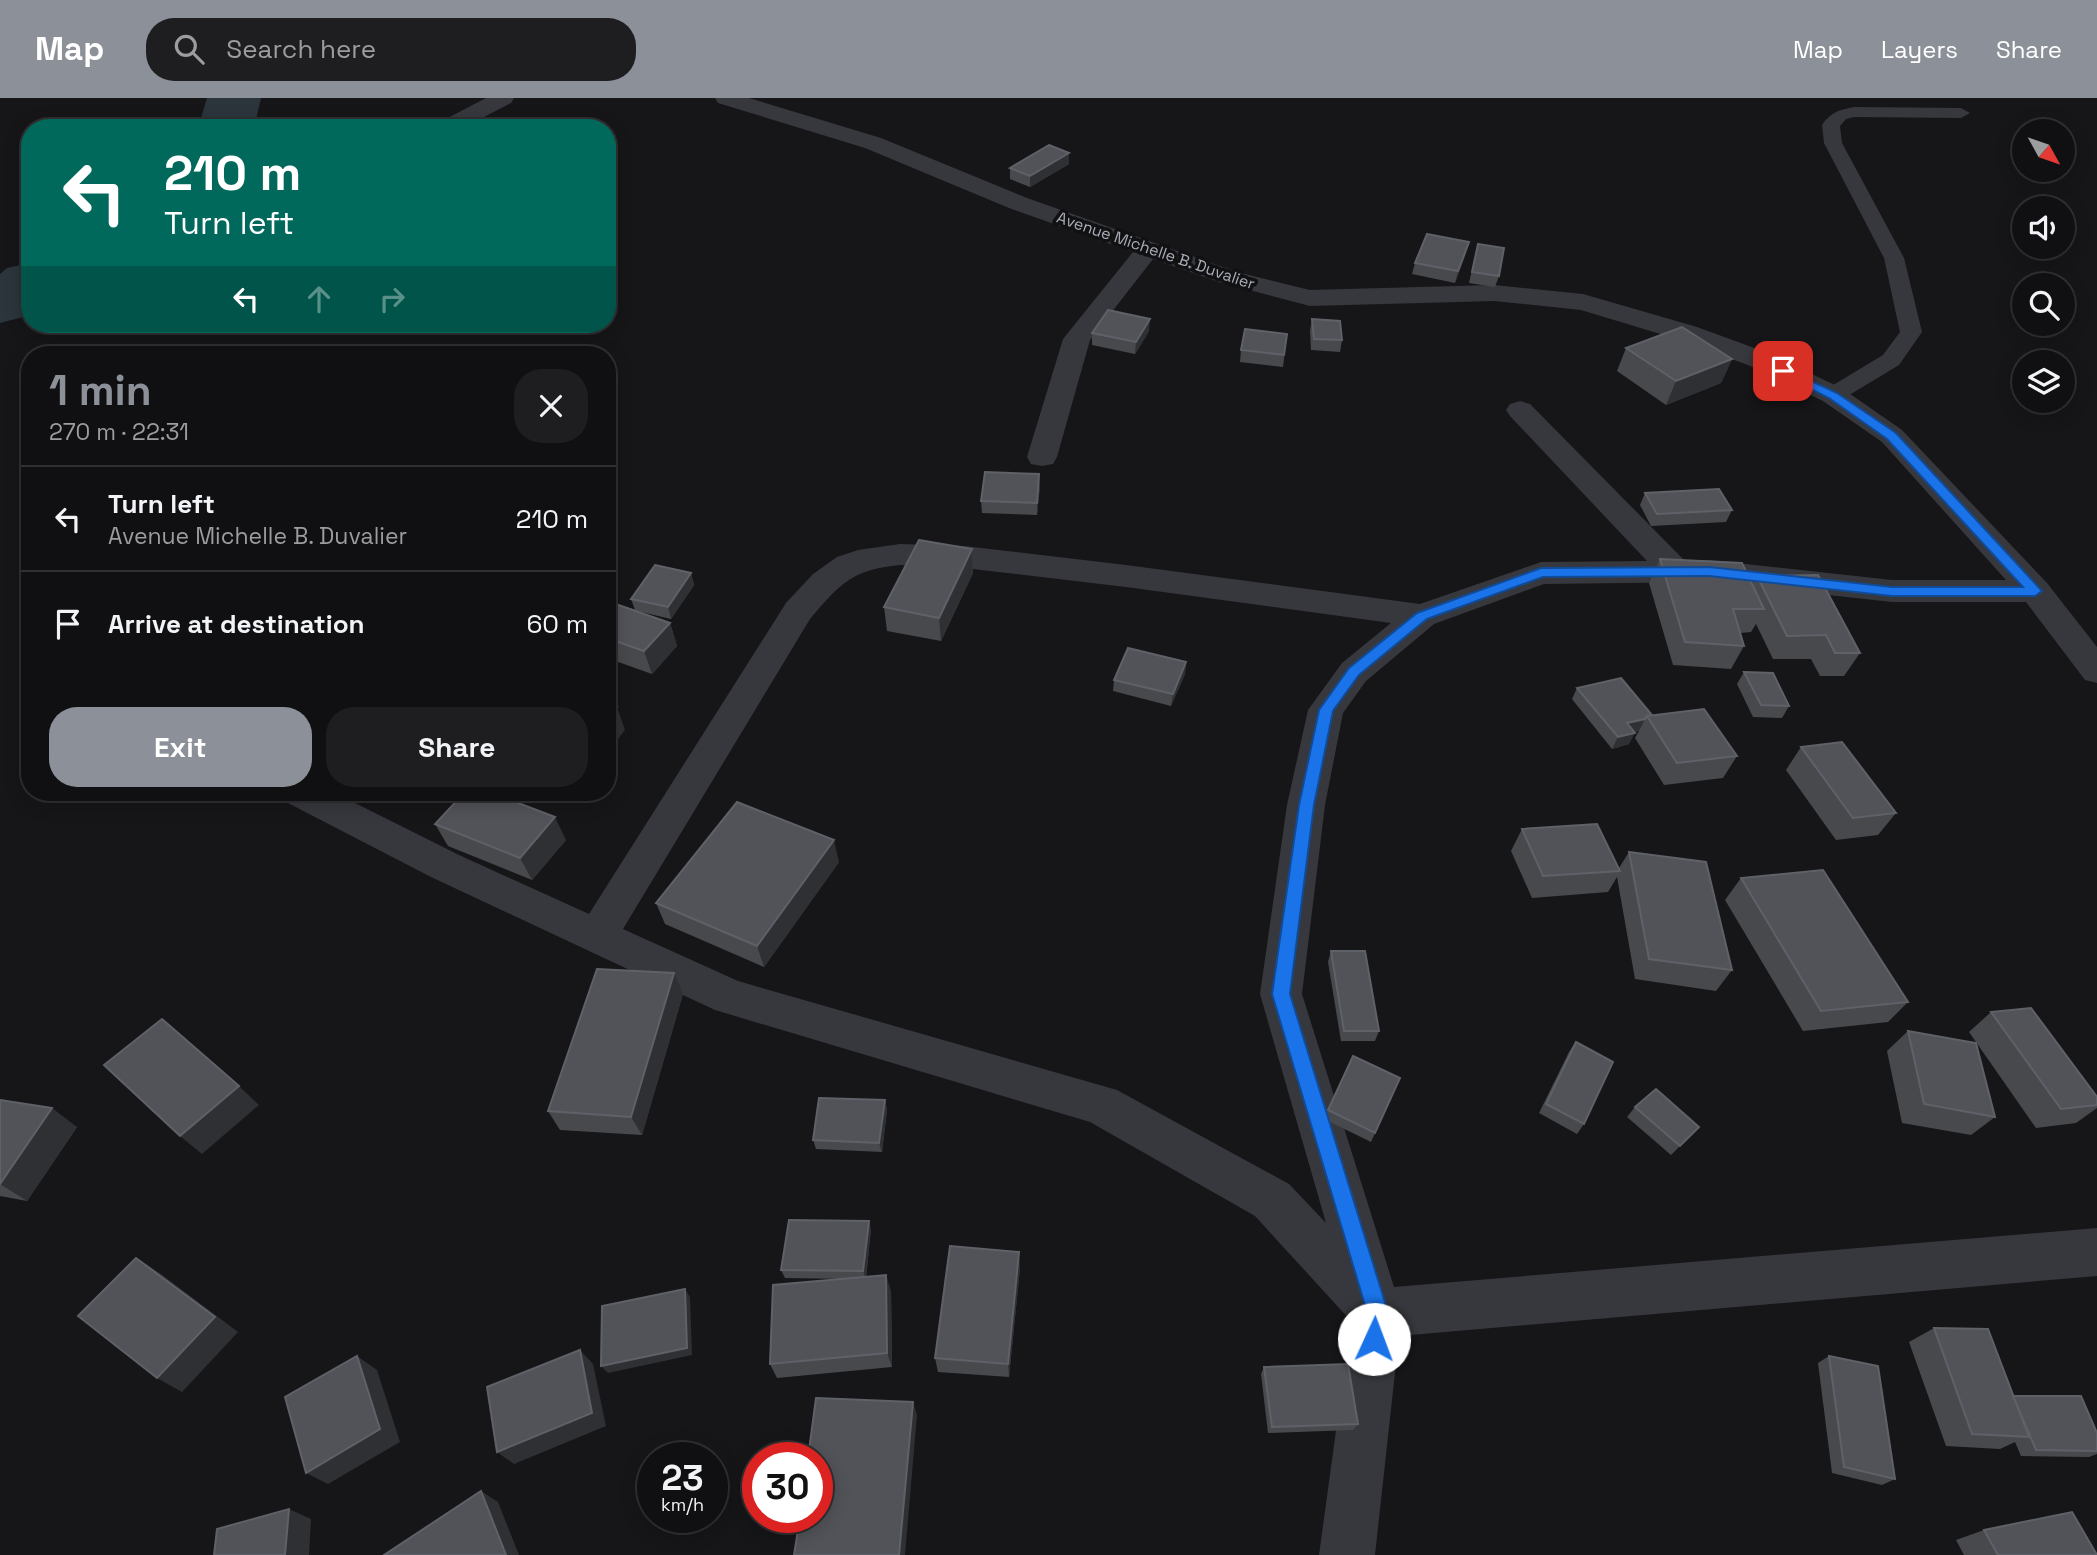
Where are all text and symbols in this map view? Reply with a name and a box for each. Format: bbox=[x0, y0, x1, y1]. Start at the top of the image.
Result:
search box bbox=[146, 18, 636, 81]
text: Map bbox=[35, 28, 104, 70]
icon: search bbox=[170, 30, 208, 68]
text: Search here bbox=[226, 32, 376, 66]
text: Map bbox=[1793, 34, 1843, 65]
text: Layers bbox=[1881, 34, 1958, 65]
text: Share bbox=[1996, 34, 2062, 65]
north arrow bbox=[2012, 119, 2076, 182]
map controls bbox=[2012, 119, 2075, 413]
text: 210 m bbox=[164, 142, 301, 204]
icon: left bbox=[49, 147, 140, 238]
button: sound bbox=[2012, 196, 2075, 259]
text: Turn left bbox=[164, 203, 294, 243]
street label: Avenue Michelle B. Duvalier bbox=[1054, 207, 1258, 294]
button: search bbox=[2012, 273, 2075, 336]
icon: left bbox=[227, 280, 265, 318]
icon: ahead bbox=[300, 280, 338, 318]
icon: right bbox=[373, 280, 411, 318]
pin bbox=[1753, 341, 1813, 401]
button: layers bbox=[2012, 350, 2075, 413]
icon: arrive bbox=[1764, 352, 1802, 390]
text: 1 min bbox=[49, 364, 152, 417]
button: close bbox=[514, 369, 588, 443]
text: 270 m · 22:31 bbox=[49, 417, 189, 447]
text: Turn left bbox=[108, 487, 215, 521]
icon: left bbox=[49, 500, 87, 538]
text: 210 m bbox=[516, 502, 588, 536]
text: Avenue Michelle B. Duvalier bbox=[108, 521, 407, 551]
icon: arrive bbox=[49, 605, 87, 643]
text: Arrive at destination bbox=[108, 607, 365, 641]
text: 60 m bbox=[526, 607, 588, 641]
button: Exit bbox=[49, 707, 312, 787]
button: Share bbox=[326, 707, 588, 787]
position arrow bbox=[1337, 1302, 1411, 1376]
speed limit sign: 30 bbox=[742, 1442, 833, 1533]
text: 23 bbox=[661, 1456, 704, 1500]
text: km/h bbox=[661, 1493, 704, 1516]

